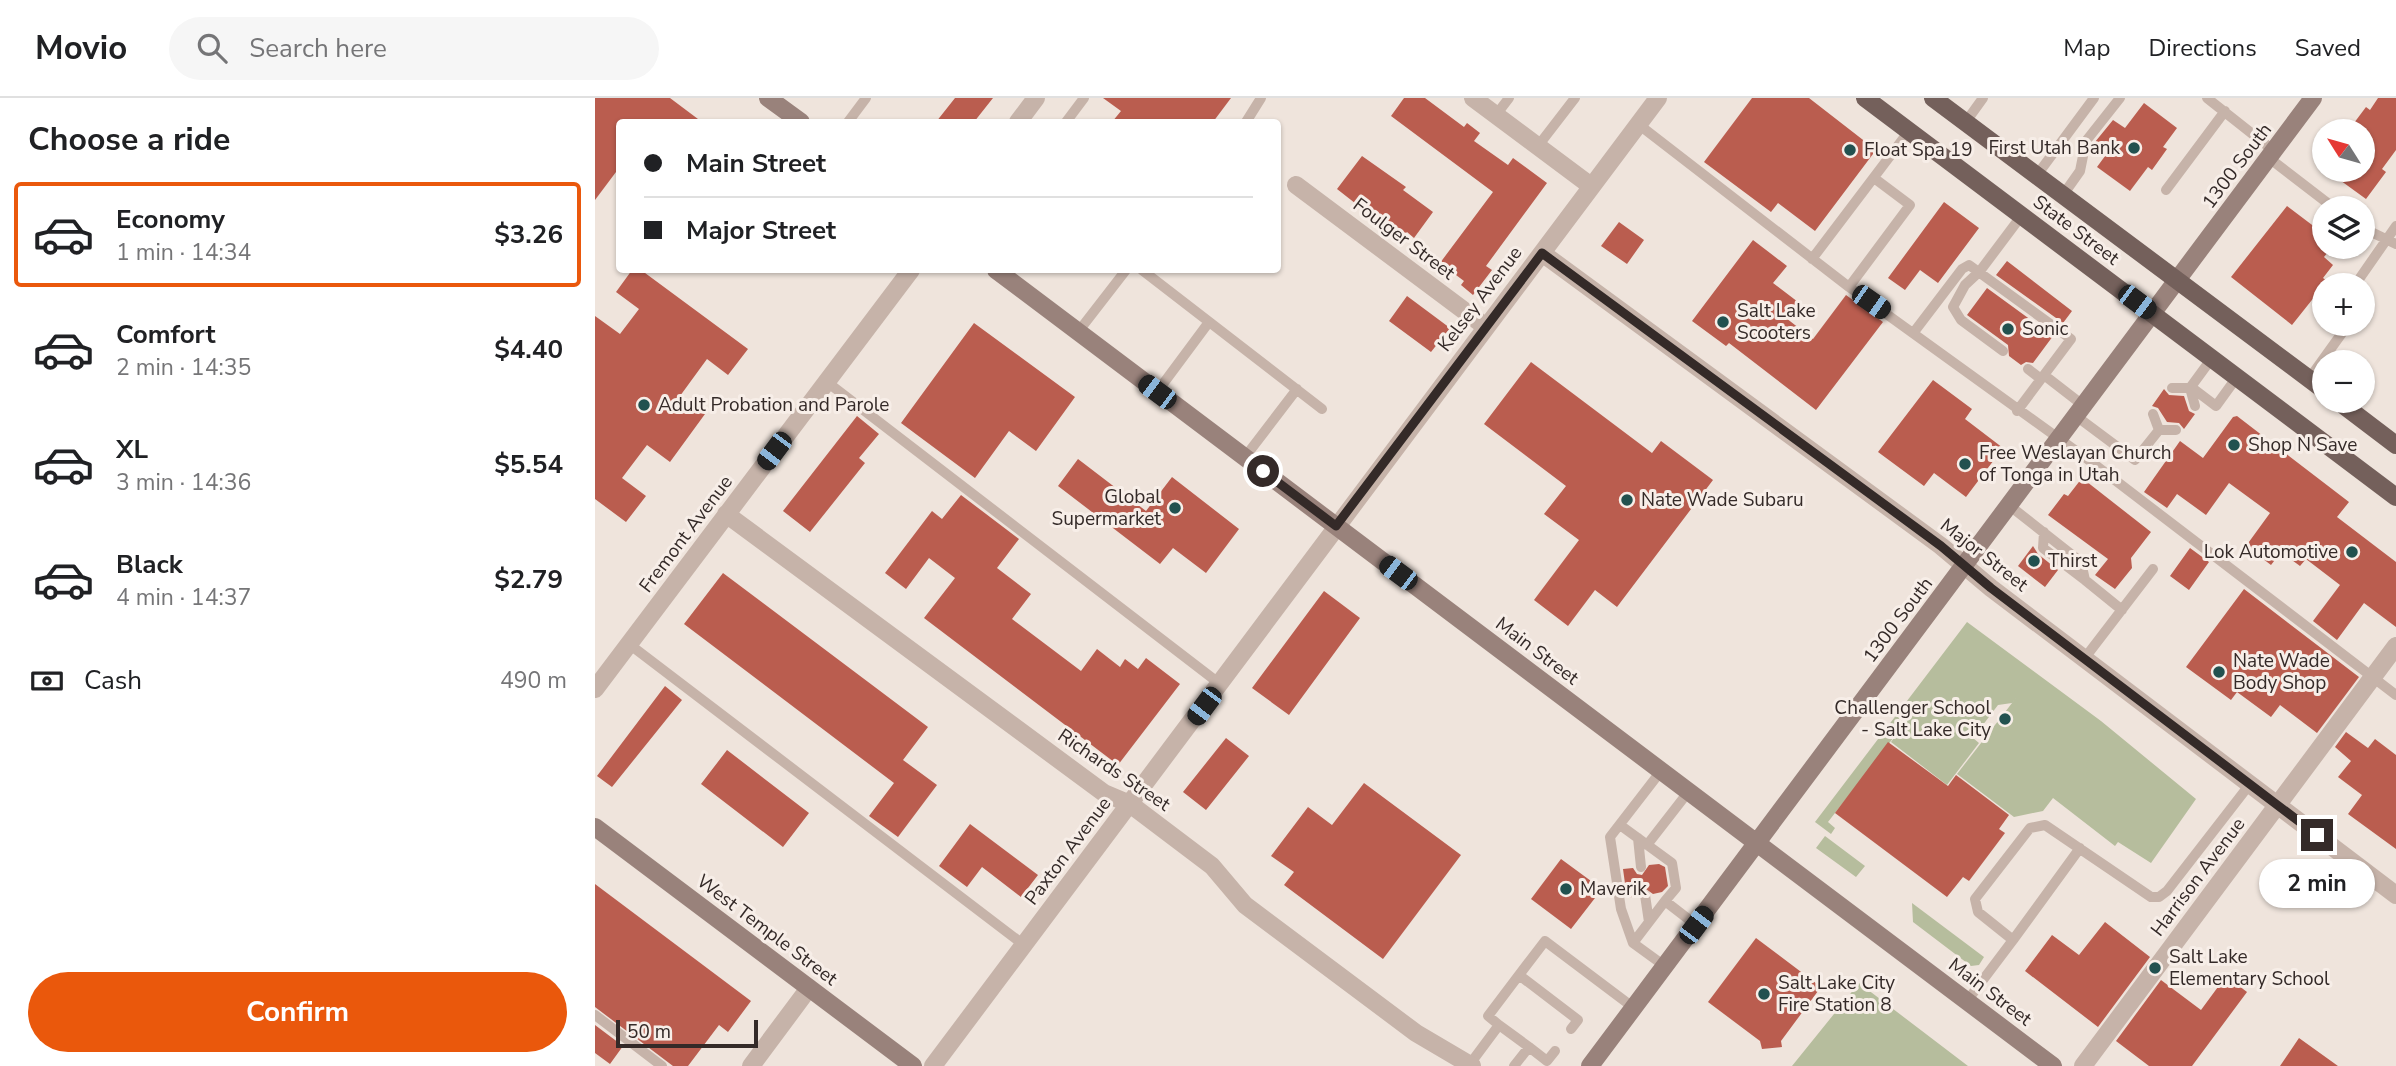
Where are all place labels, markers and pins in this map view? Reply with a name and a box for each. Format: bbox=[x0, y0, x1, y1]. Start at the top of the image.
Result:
place label: First Utah Bank bbox=[1988, 135, 2120, 161]
place label: Float Spa 19 bbox=[1864, 137, 1973, 163]
marker: First Utah Bank bbox=[2126, 140, 2142, 156]
marker: Float Spa 19 bbox=[1842, 142, 1858, 158]
place label: Salt Lake Scooters bbox=[1737, 298, 1816, 346]
marker: Salt Lake Scooters bbox=[1715, 314, 1731, 330]
place label: Sonic bbox=[2022, 316, 2068, 342]
marker: Sonic bbox=[2000, 321, 2016, 337]
place label: Adult Probation and Parole bbox=[658, 392, 889, 418]
marker: Adult Probation and Parole bbox=[636, 397, 652, 413]
place label: Shop N Save bbox=[2248, 432, 2357, 458]
marker: Shop N Save bbox=[2226, 437, 2242, 453]
place label: Free Weslayan Church of Tonga in Utah bbox=[1979, 440, 2171, 488]
marker: Free Weslayan Church of Tonga in Utah bbox=[1957, 456, 1973, 472]
place label: Global Supermarket bbox=[1052, 484, 1161, 532]
place label: Nate Wade Subaru bbox=[1641, 487, 1804, 513]
marker: Nate Wade Subaru bbox=[1619, 492, 1635, 508]
marker: Global Supermarket bbox=[1167, 500, 1183, 516]
place label: Lok Automotive bbox=[2204, 539, 2338, 565]
marker: Lok Automotive bbox=[2344, 544, 2360, 560]
place label: Thirst bbox=[2048, 548, 2097, 574]
marker: Thirst bbox=[2026, 553, 2042, 569]
place label: Nate Wade Body Shop bbox=[2233, 648, 2330, 696]
marker: Nate Wade Body Shop bbox=[2211, 664, 2227, 680]
place label: Challenger School - Salt Lake City bbox=[1834, 695, 1991, 743]
marker: Challenger School - Salt Lake City bbox=[1997, 711, 2013, 727]
place label: Maverik bbox=[1580, 876, 1647, 902]
marker: Maverik bbox=[1558, 881, 1574, 897]
place label: Salt Lake Elementary School bbox=[2169, 944, 2330, 992]
marker: Salt Lake Elementary School bbox=[2147, 960, 2163, 976]
place label: Salt Lake City Fire Station 8 bbox=[1778, 970, 1895, 1018]
marker: Salt Lake City Fire Station 8 bbox=[1756, 986, 1772, 1002]

